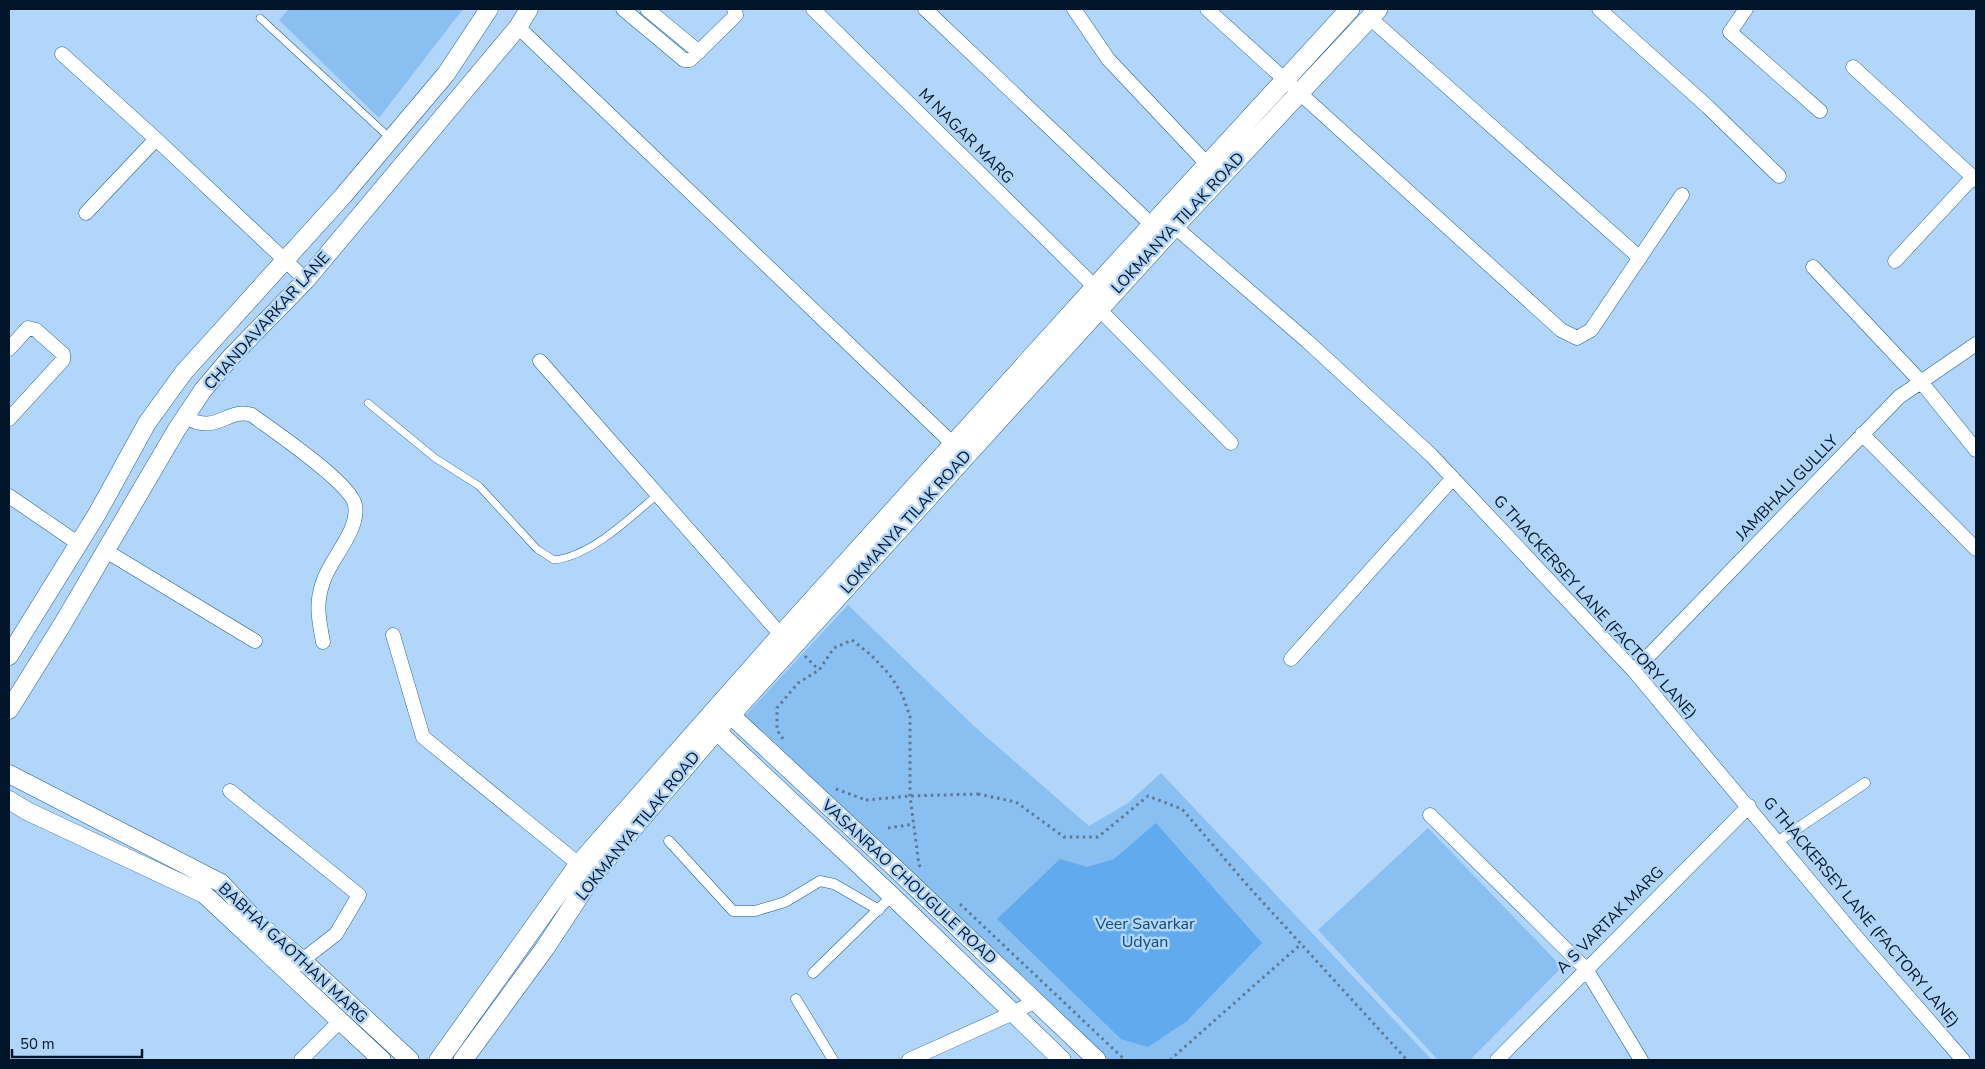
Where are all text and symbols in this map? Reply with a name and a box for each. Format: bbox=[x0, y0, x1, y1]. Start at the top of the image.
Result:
street label: M NAGAR MARG bbox=[913, 83, 1019, 189]
street label: LOKMANYA TILAK ROAD bbox=[1107, 148, 1249, 298]
street label: CHANDAVARKAR LANE bbox=[199, 247, 335, 395]
street label: JAMBHALI GULLLY bbox=[1730, 430, 1844, 546]
street label: LOKMANYA TILAK ROAD bbox=[836, 446, 976, 598]
street label: G THACKERSEY LANE (FACTORY LANE) bbox=[1488, 490, 1702, 724]
street label: LOKMANYA TILAK ROAD bbox=[571, 747, 705, 905]
street label: G THACKERSEY LANE (FACTORY LANE) bbox=[1758, 792, 1964, 1032]
street label: VASANRAO CHOUGULE ROAD bbox=[816, 794, 1001, 969]
street label: A S VARTAK MARG bbox=[1551, 861, 1669, 979]
street label: BABHAI GAOTHAN MARG bbox=[213, 878, 373, 1028]
park label: Veer Savarkar Udyan bbox=[1094, 913, 1195, 953]
scale bar bbox=[12, 1026, 142, 1058]
text: 50 m bbox=[20, 1034, 55, 1054]

